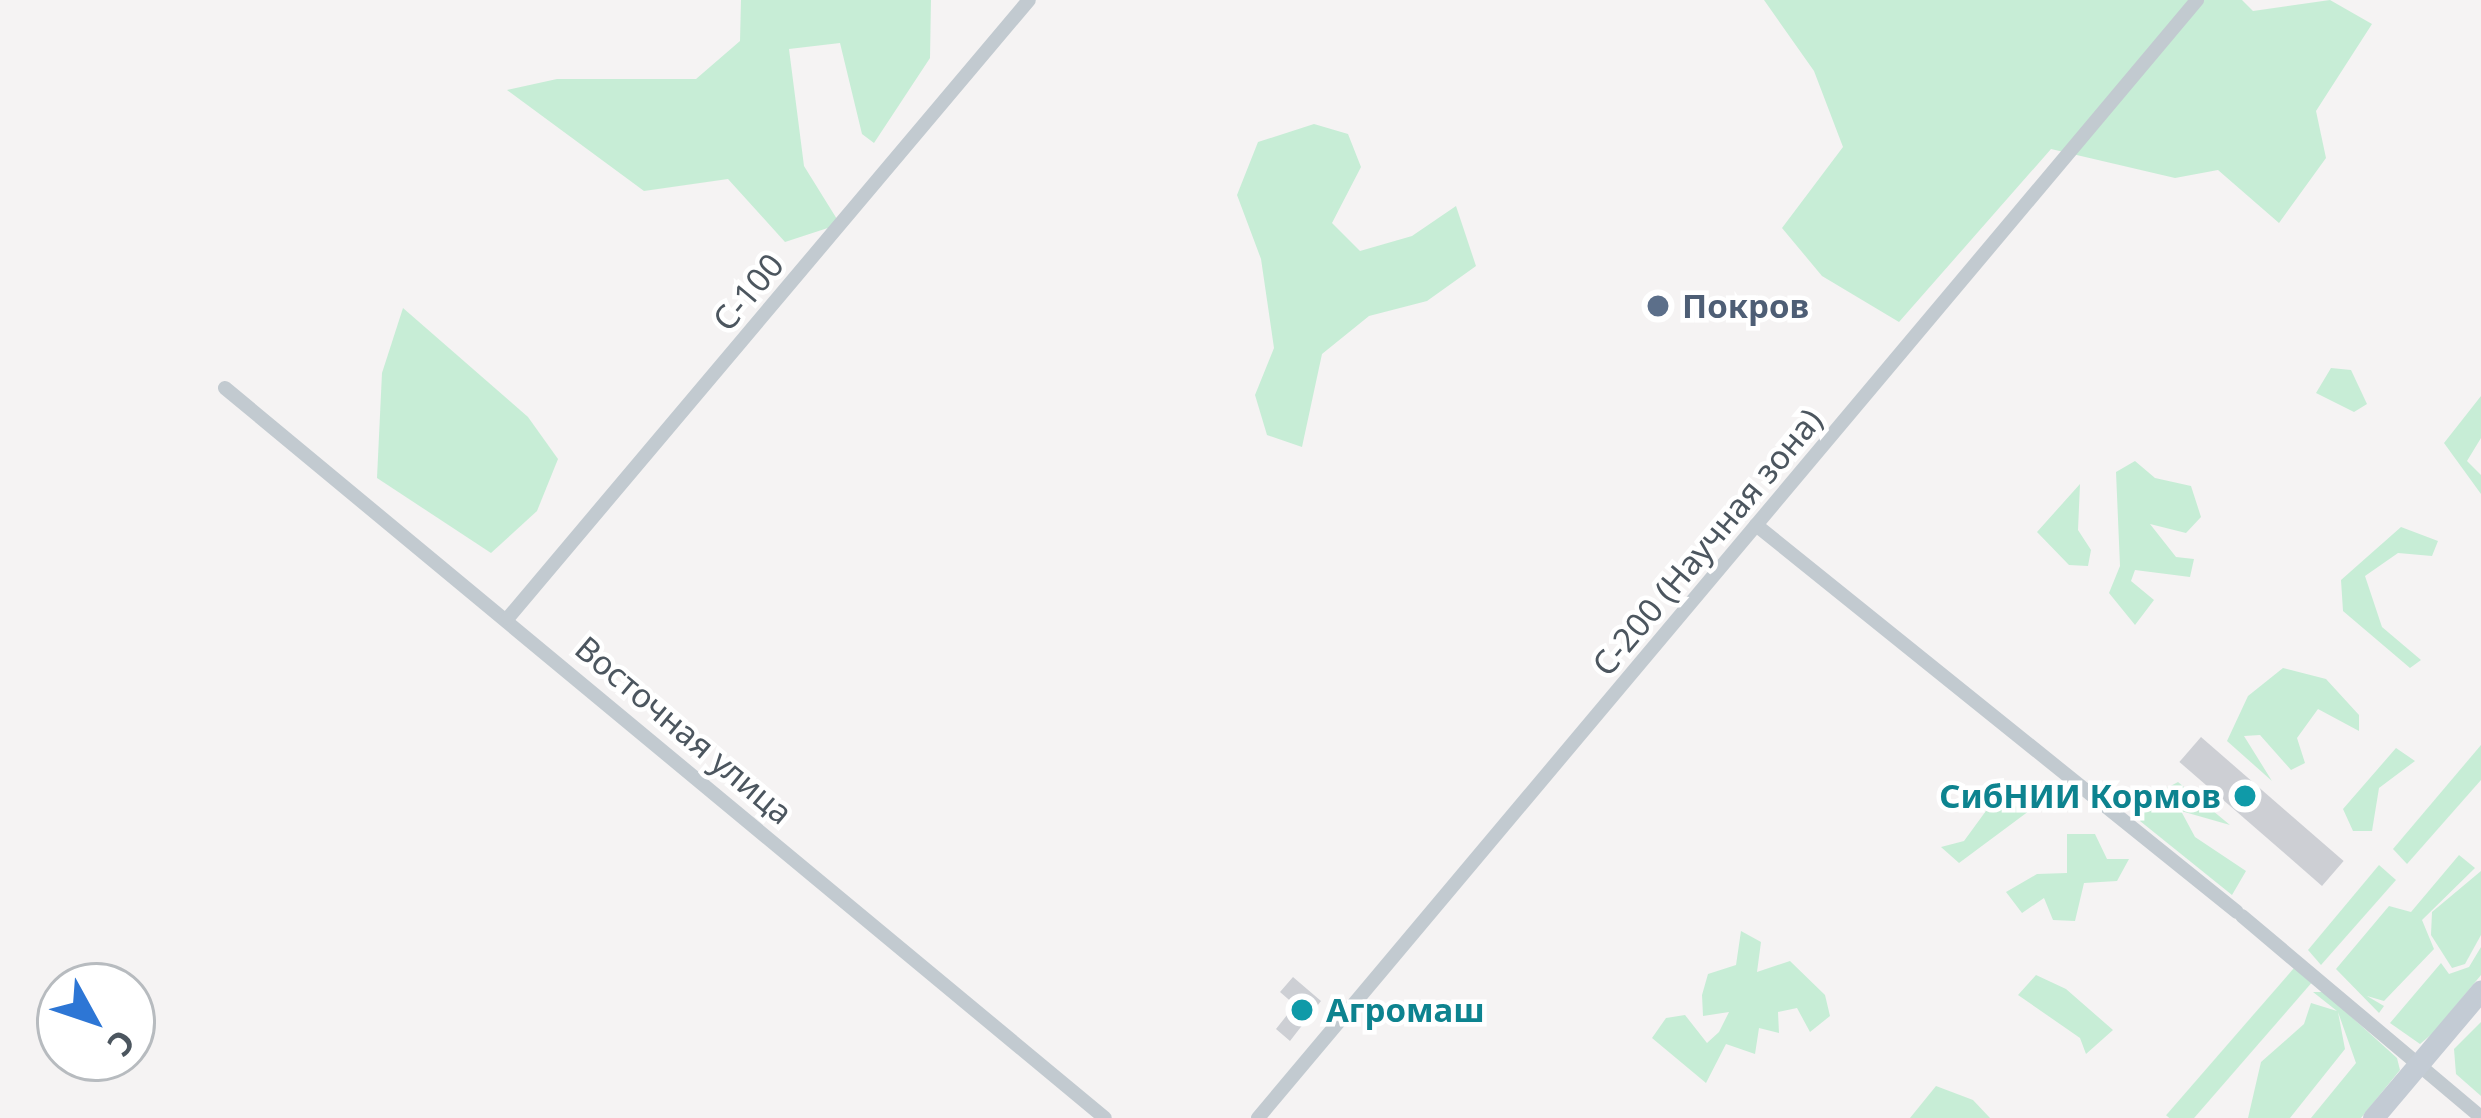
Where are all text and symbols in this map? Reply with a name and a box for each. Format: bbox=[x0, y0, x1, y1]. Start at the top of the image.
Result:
street label: С-100 bbox=[704, 245, 792, 339]
place label: Покров bbox=[1682, 286, 1809, 326]
marker: Покров bbox=[1645, 293, 1671, 319]
street label: С-200 (Научная зона) bbox=[1584, 401, 1830, 683]
street label: Восточная улица bbox=[568, 628, 800, 832]
place label: СибНИИ Кормов bbox=[1939, 776, 2221, 816]
marker: СибНИИ Кормов bbox=[2232, 783, 2258, 809]
north arrow bbox=[36, 962, 156, 1082]
place label: Агромаш bbox=[1326, 990, 1485, 1030]
marker: Агромаш bbox=[1289, 997, 1315, 1023]
text: С bbox=[98, 1021, 146, 1066]

